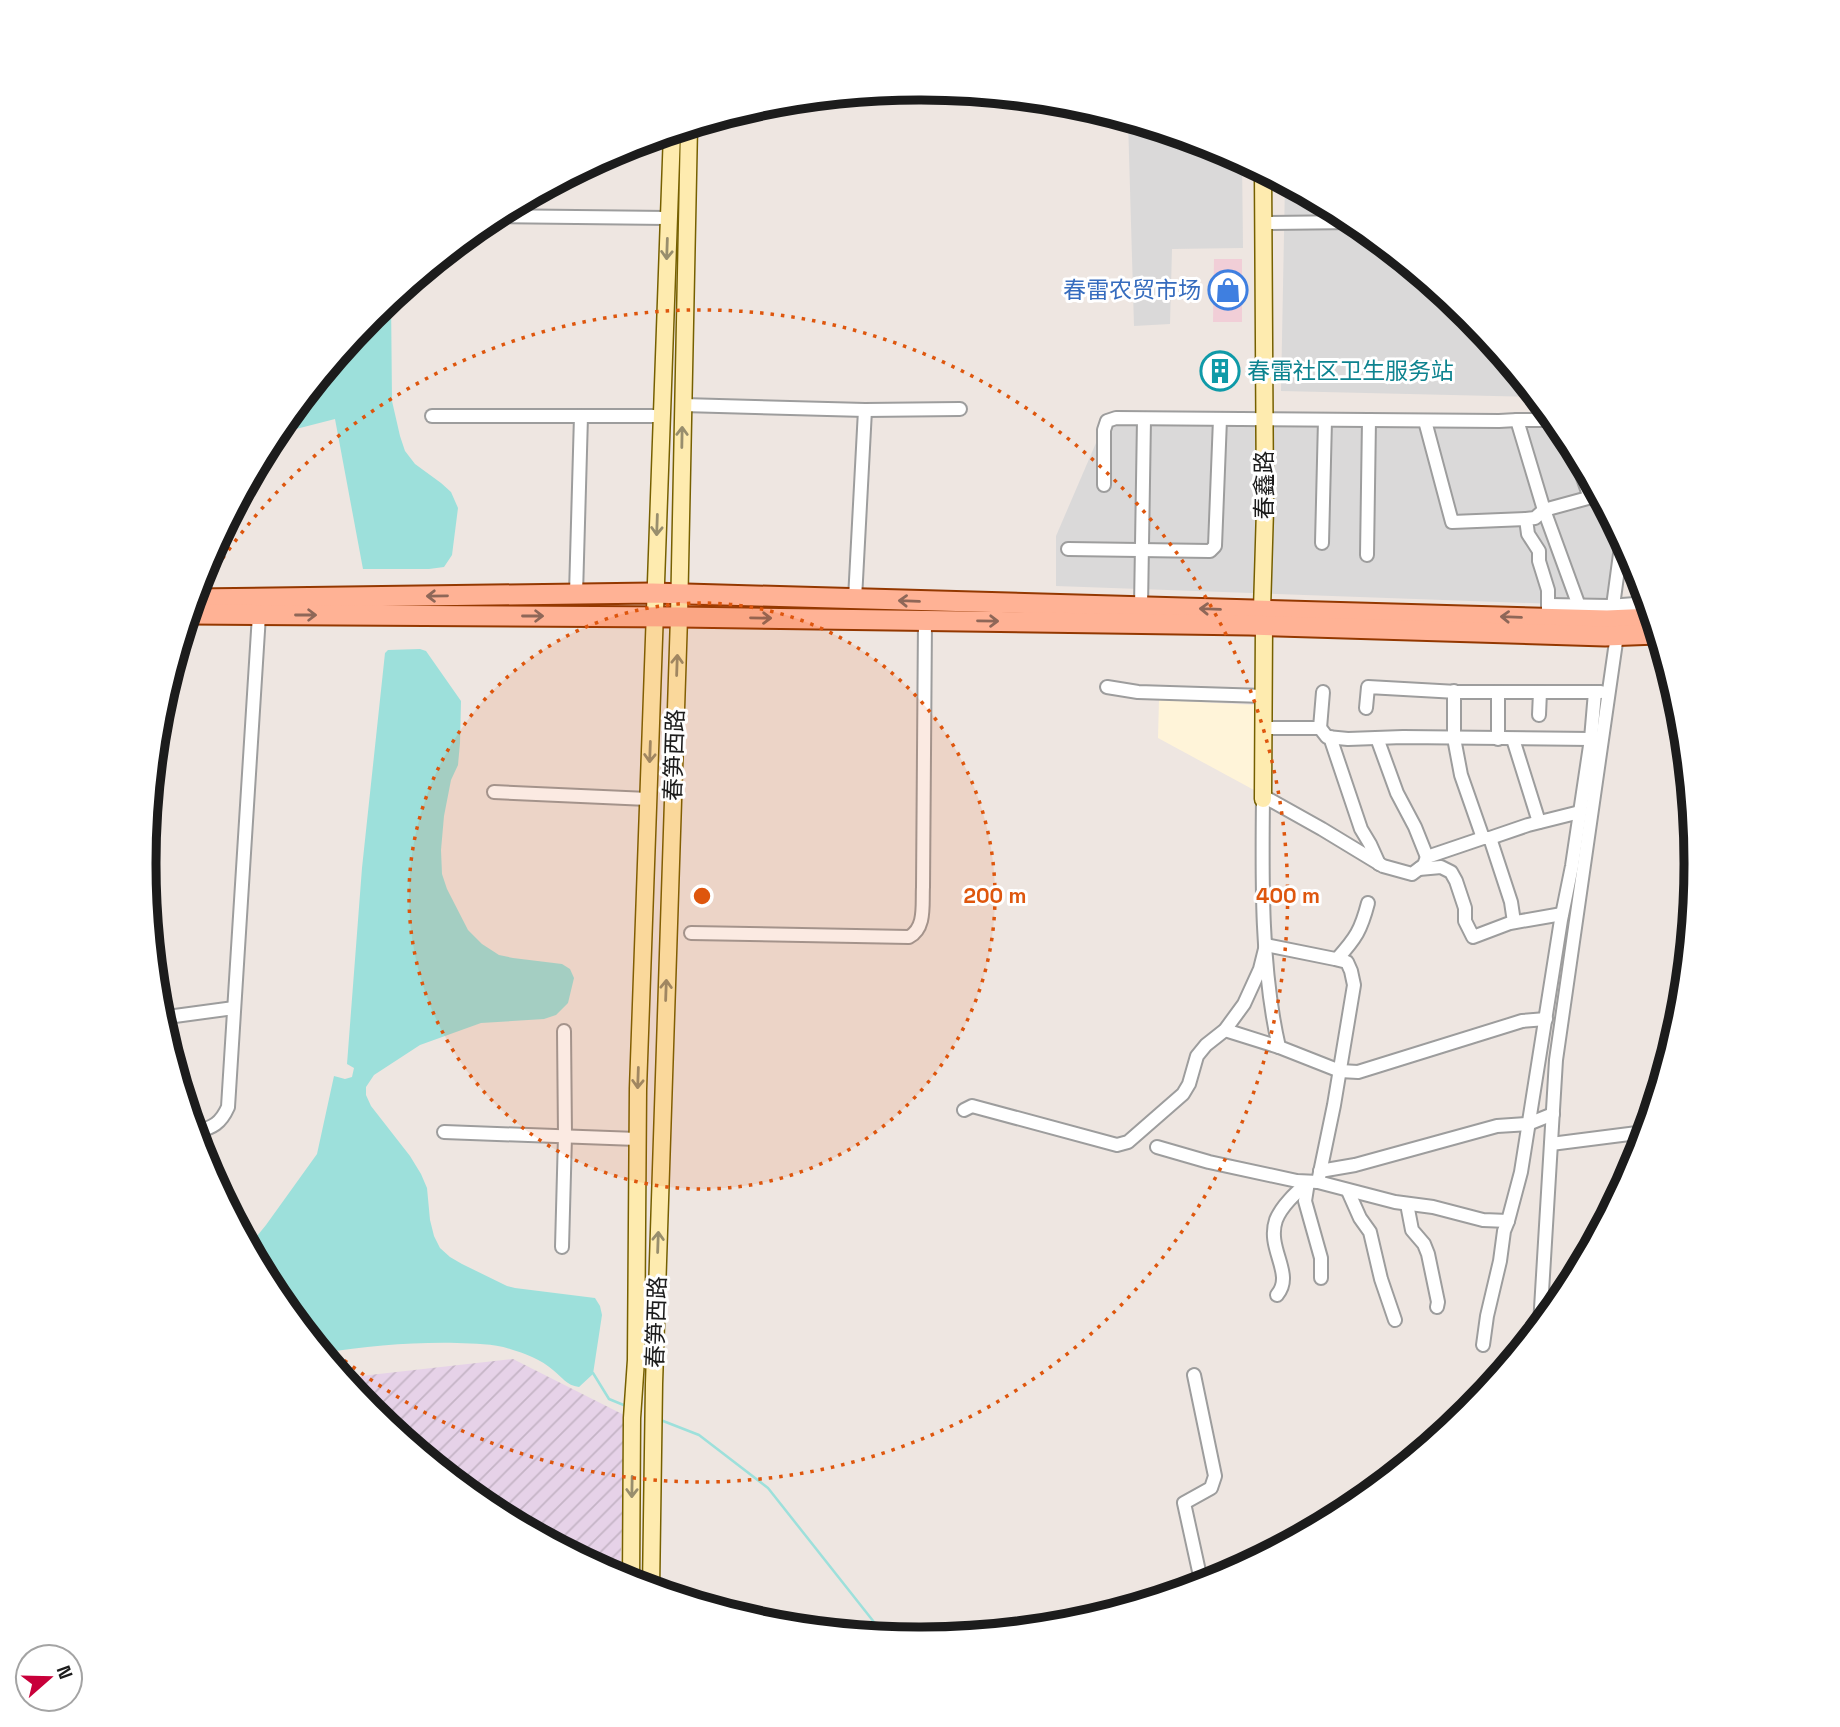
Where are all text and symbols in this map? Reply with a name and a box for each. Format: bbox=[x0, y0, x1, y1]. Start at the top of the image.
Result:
one-way arrow bbox=[660, 237, 674, 260]
shop icon: 春雷农贸市场 bbox=[1207, 269, 1249, 311]
place label: 春雷农贸市场 bbox=[1063, 275, 1201, 305]
building icon: 春雷社区卫生服务站 bbox=[1199, 350, 1241, 392]
place label: 春雷社区卫生服务站 bbox=[1247, 356, 1454, 386]
one-way arrow bbox=[675, 426, 689, 449]
street label: 春鑫路 bbox=[1249, 451, 1279, 520]
one-way arrow bbox=[651, 513, 664, 536]
one-way arrow bbox=[426, 589, 449, 603]
one-way arrow bbox=[898, 594, 921, 607]
one-way arrow bbox=[1199, 602, 1222, 616]
one-way arrow bbox=[294, 608, 317, 622]
one-way arrow bbox=[522, 609, 545, 623]
one-way arrow bbox=[749, 611, 772, 625]
one-way arrow bbox=[1500, 611, 1523, 624]
one-way arrow bbox=[977, 614, 1000, 628]
one-way arrow bbox=[671, 654, 684, 677]
street label: 春笋西路 bbox=[657, 709, 691, 801]
one-way arrow bbox=[643, 741, 656, 764]
text: 200 m bbox=[964, 882, 1026, 909]
text: 400 m bbox=[1256, 882, 1320, 909]
centre of rings bbox=[690, 884, 714, 908]
one-way arrow bbox=[660, 979, 673, 1002]
one-way arrow bbox=[632, 1066, 645, 1089]
one-way arrow bbox=[652, 1231, 665, 1254]
street label: 春笋西路 bbox=[639, 1276, 673, 1368]
one-way arrow bbox=[625, 1475, 639, 1498]
north arrow bbox=[14, 1643, 84, 1713]
text: N bbox=[51, 1662, 78, 1683]

